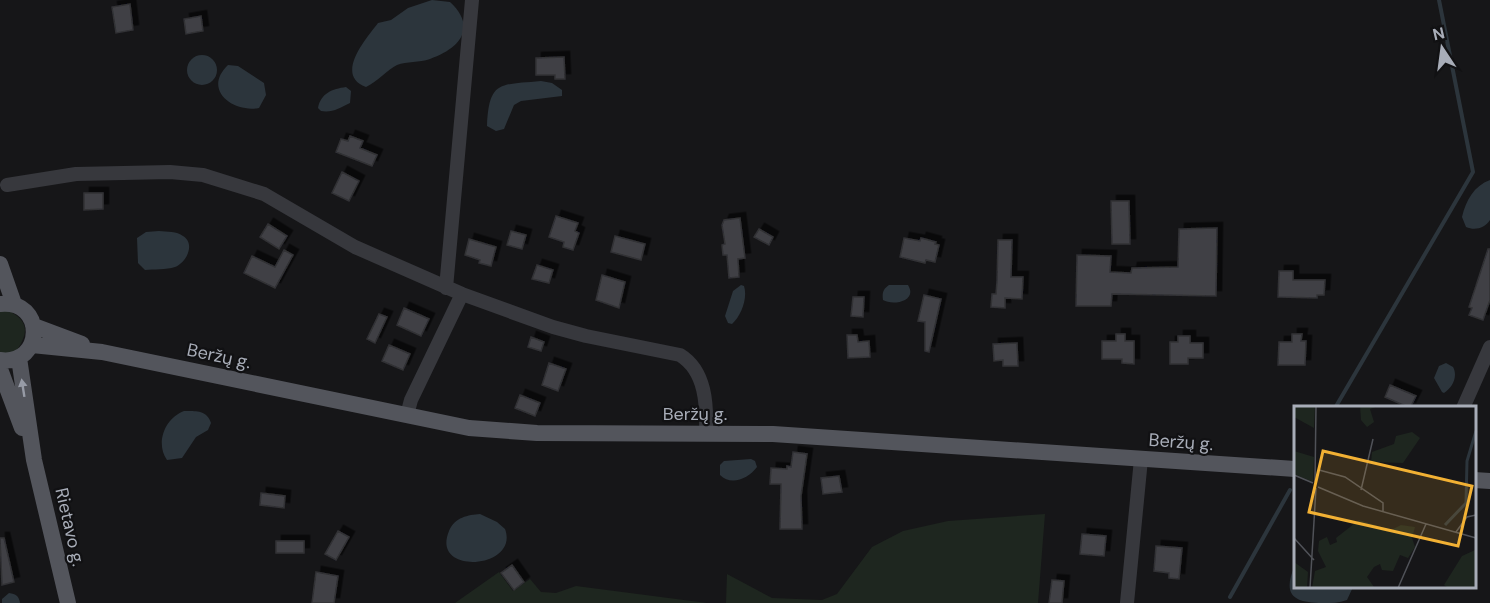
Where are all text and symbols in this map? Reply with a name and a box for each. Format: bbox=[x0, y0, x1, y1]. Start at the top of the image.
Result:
north arrow bbox=[1412, 18, 1472, 78]
text: N bbox=[1431, 22, 1447, 45]
street label: Beržų g. bbox=[185, 338, 253, 374]
one-way arrow bbox=[19, 378, 28, 397]
street label: Beržų g. bbox=[663, 402, 727, 426]
inset map bbox=[1294, 406, 1475, 588]
street label: Beržų g. bbox=[1148, 428, 1214, 456]
street label: Rietavo g. bbox=[49, 486, 91, 568]

